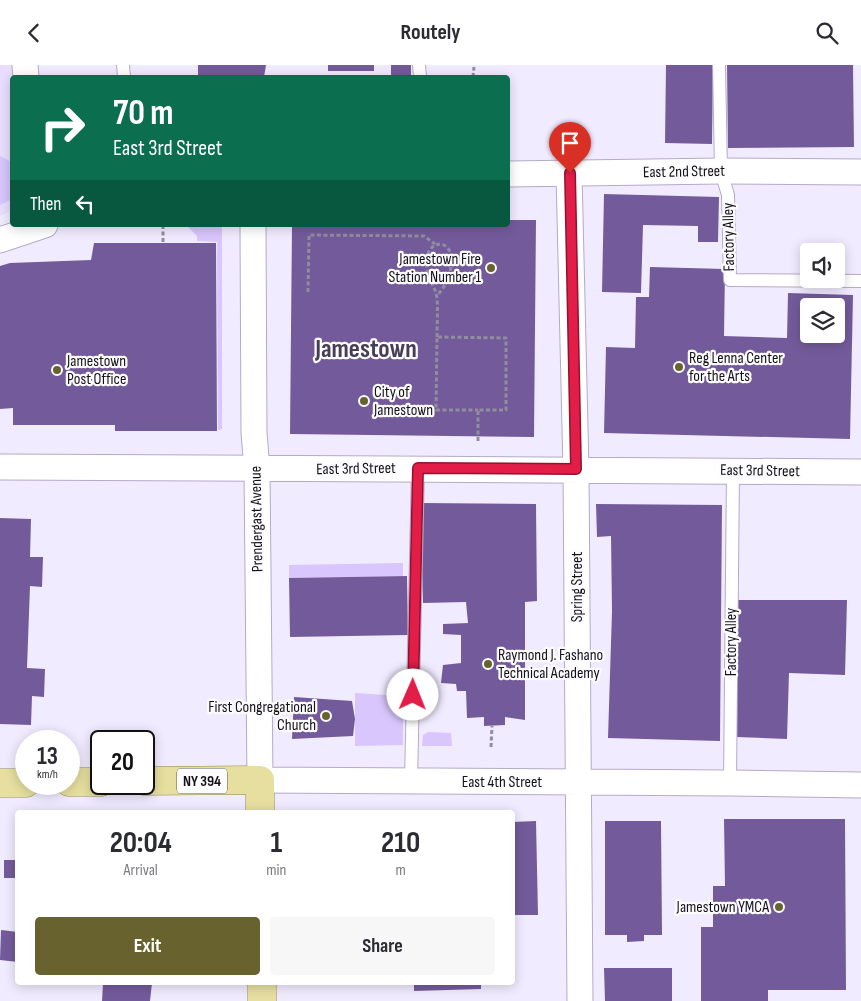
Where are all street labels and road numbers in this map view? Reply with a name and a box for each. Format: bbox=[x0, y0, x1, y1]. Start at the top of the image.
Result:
street label: East 2nd Street bbox=[643, 162, 725, 182]
street label: Factory Alley bbox=[719, 203, 739, 271]
street label: East 3rd Street bbox=[316, 459, 396, 479]
street label: East 3rd Street bbox=[720, 461, 800, 481]
street label: Prendergast Avenue bbox=[247, 466, 267, 572]
street label: Spring Street bbox=[568, 552, 587, 622]
street label: Factory Alley bbox=[722, 608, 741, 676]
road number: NY 394 bbox=[177, 769, 227, 793]
street label: East 4th Street bbox=[462, 773, 542, 792]

